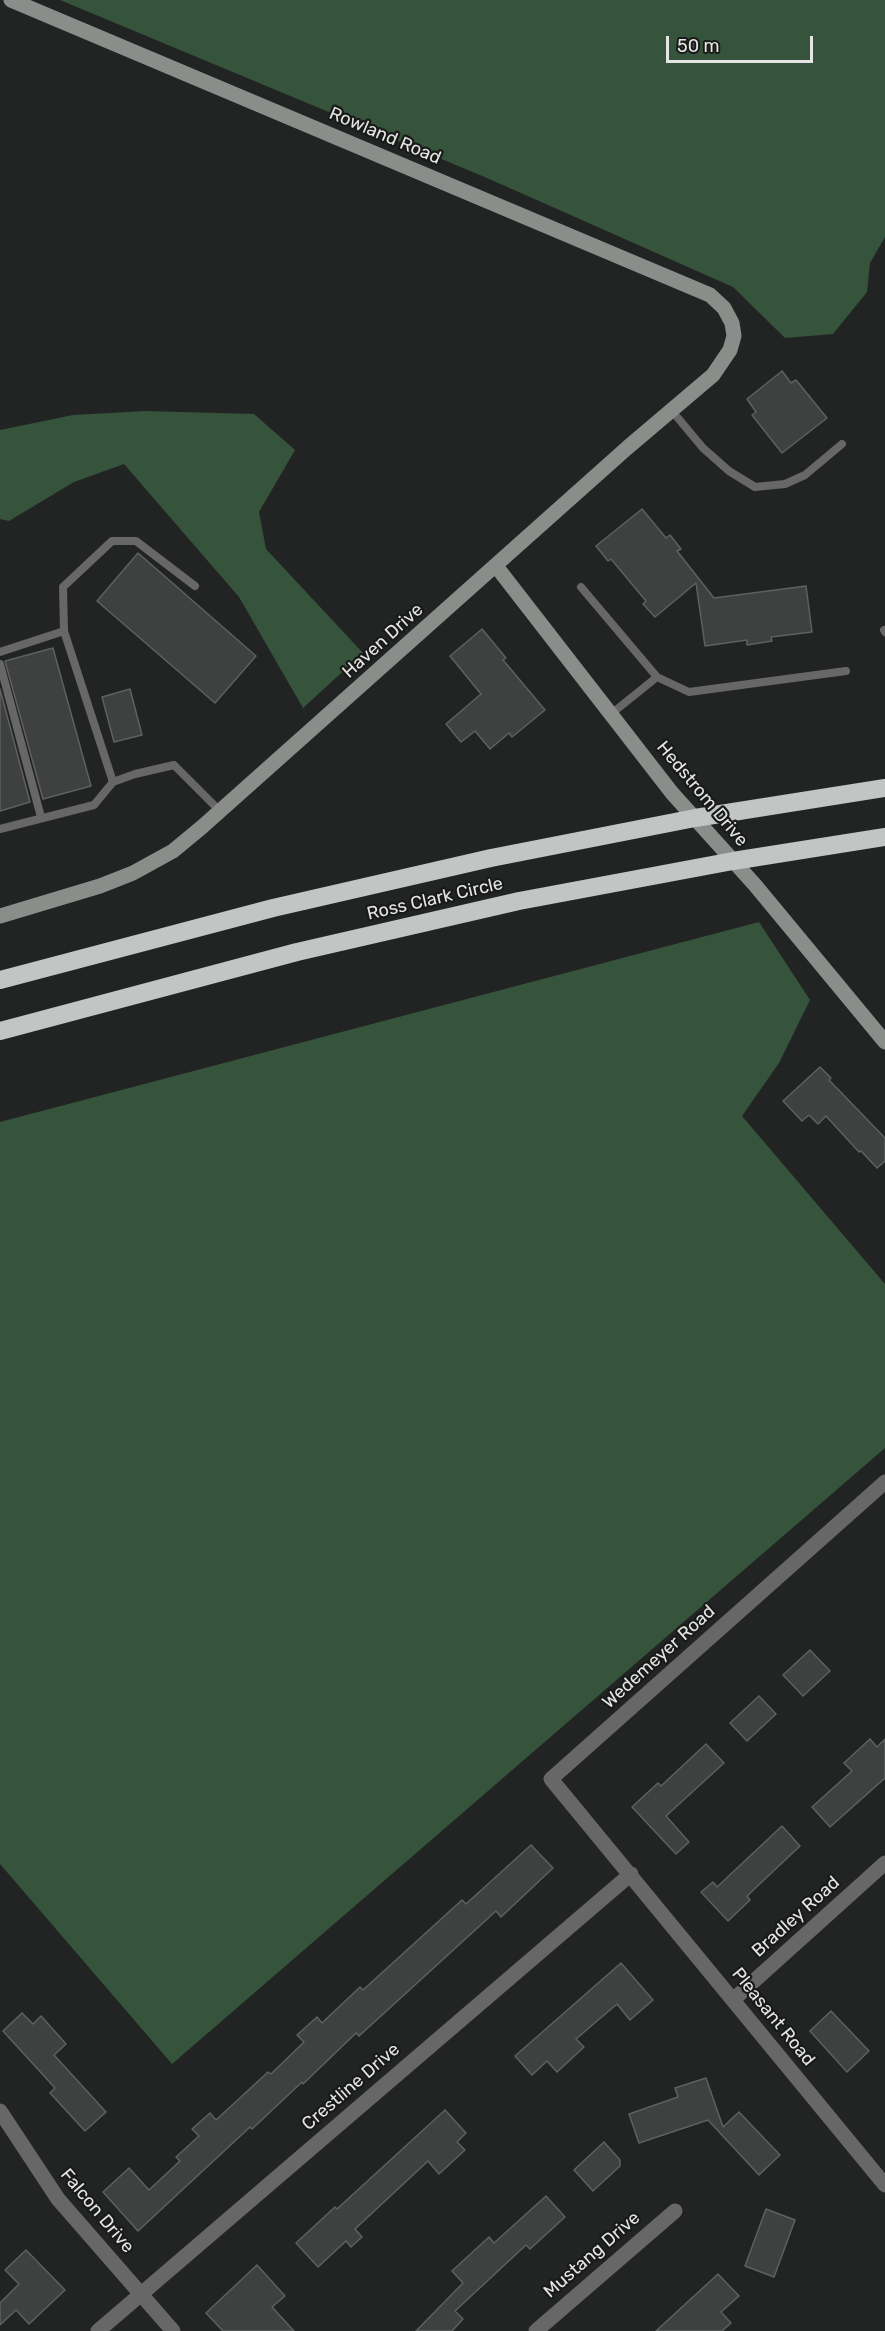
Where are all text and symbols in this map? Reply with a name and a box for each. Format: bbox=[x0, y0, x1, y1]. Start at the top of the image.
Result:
scale bar bbox=[669, 24, 816, 62]
text: 50 m bbox=[677, 35, 720, 57]
street label: Rowland Road bbox=[326, 103, 444, 169]
street label: Haven Drive bbox=[338, 599, 428, 683]
street label: Hedstrom Drive bbox=[652, 737, 752, 851]
street label: Ross Clark Circle bbox=[365, 873, 505, 925]
street label: Wedemeyer Road bbox=[598, 1601, 720, 1713]
street label: Bradley Road bbox=[748, 1872, 844, 1962]
street label: Pleasant Road bbox=[727, 1964, 819, 2070]
street label: Crestline Drive bbox=[298, 2039, 404, 2135]
street label: Falcon Drive bbox=[56, 2165, 138, 2257]
street label: Mustang Drive bbox=[539, 2207, 645, 2303]

